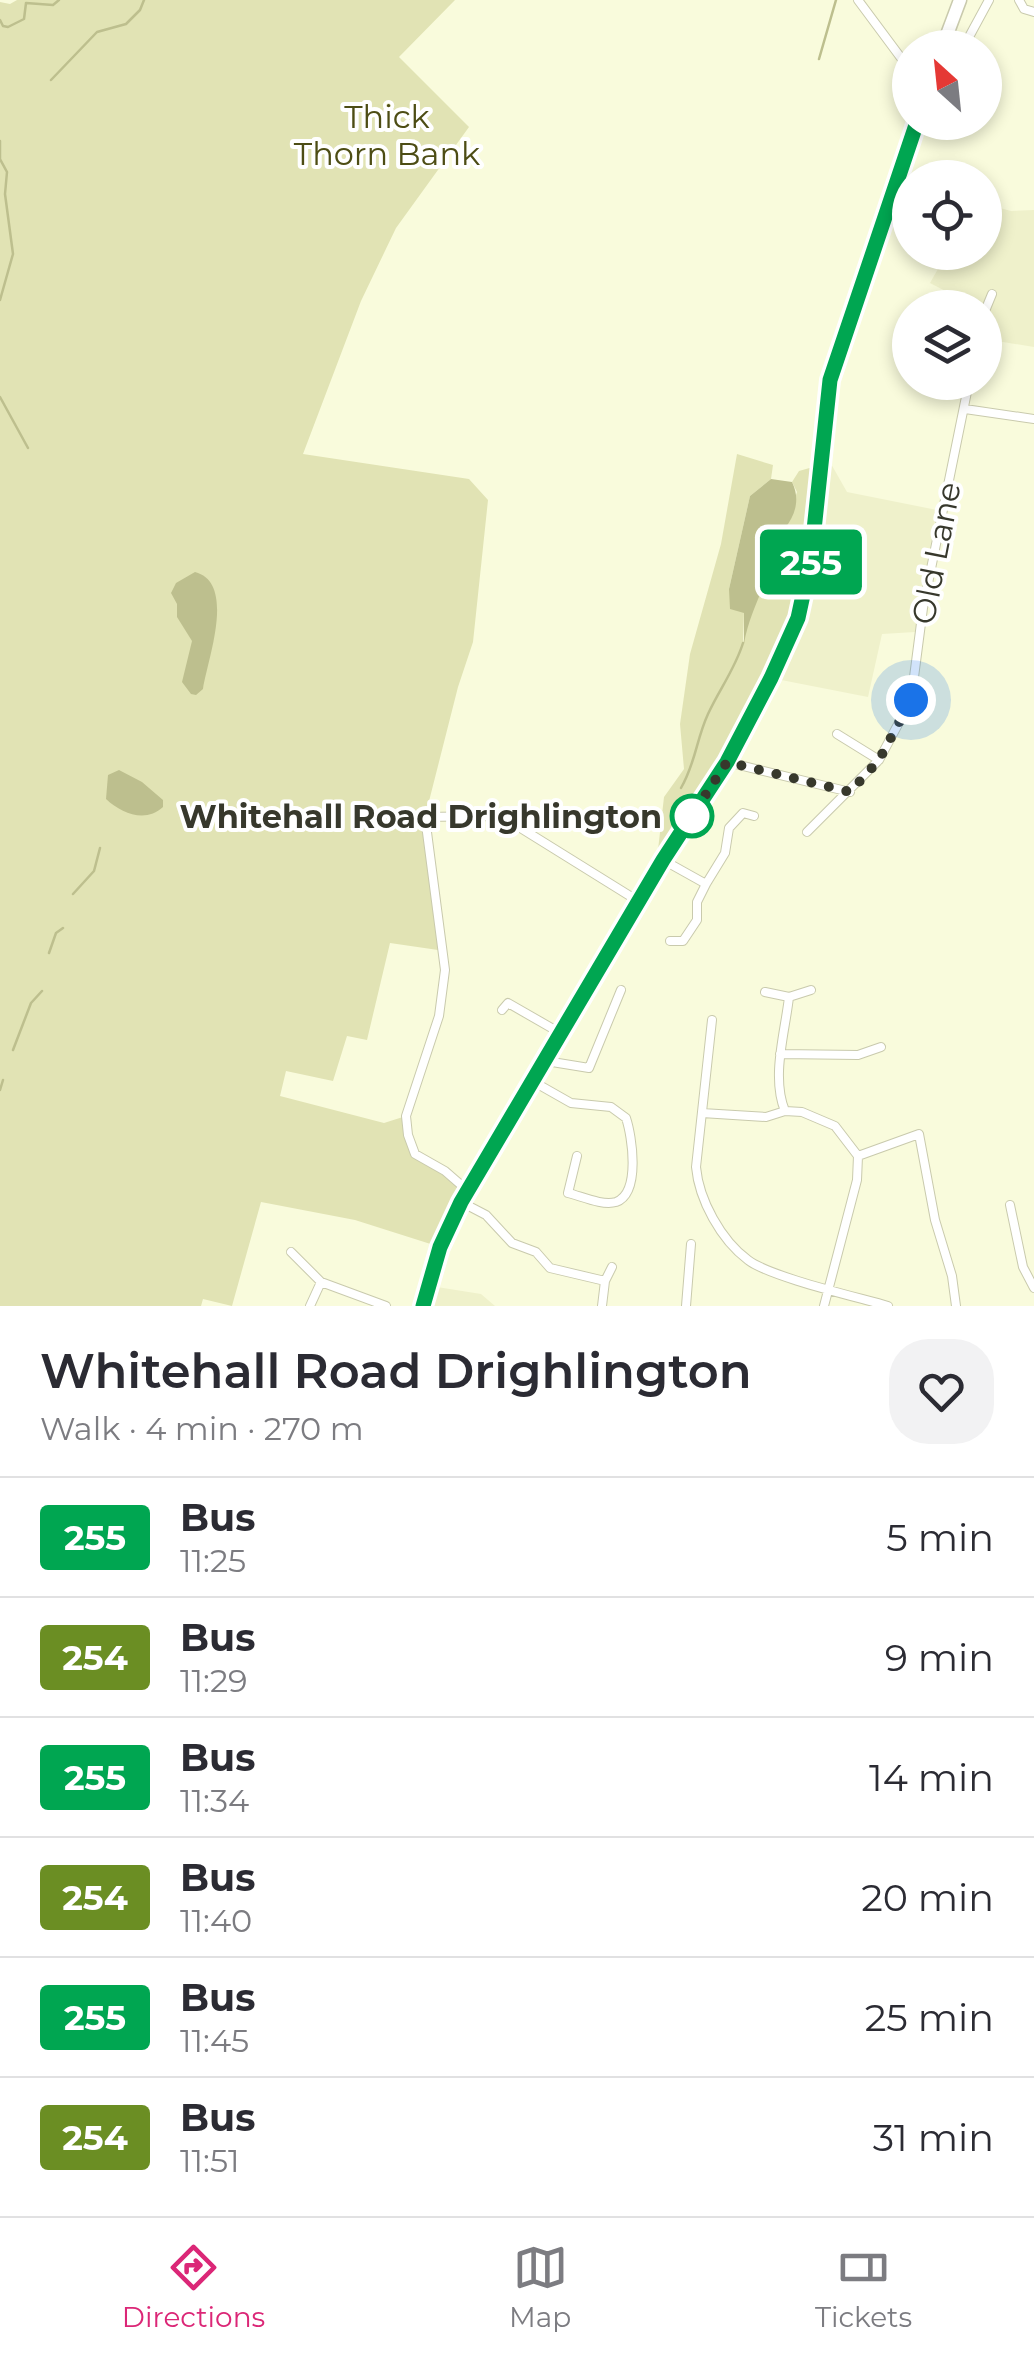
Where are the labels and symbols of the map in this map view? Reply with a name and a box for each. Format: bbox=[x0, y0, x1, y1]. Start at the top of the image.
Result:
north arrow bbox=[892, 30, 1002, 140]
park label: Thick Thorn Bank bbox=[294, 97, 480, 173]
street label: Old Lane bbox=[903, 478, 969, 628]
line badge: 255 bbox=[754, 530, 868, 594]
your location bbox=[886, 675, 936, 725]
marker: Whitehall Road Drighlington bbox=[671, 795, 713, 837]
place label: Whitehall Road Drighlington bbox=[180, 797, 662, 836]

